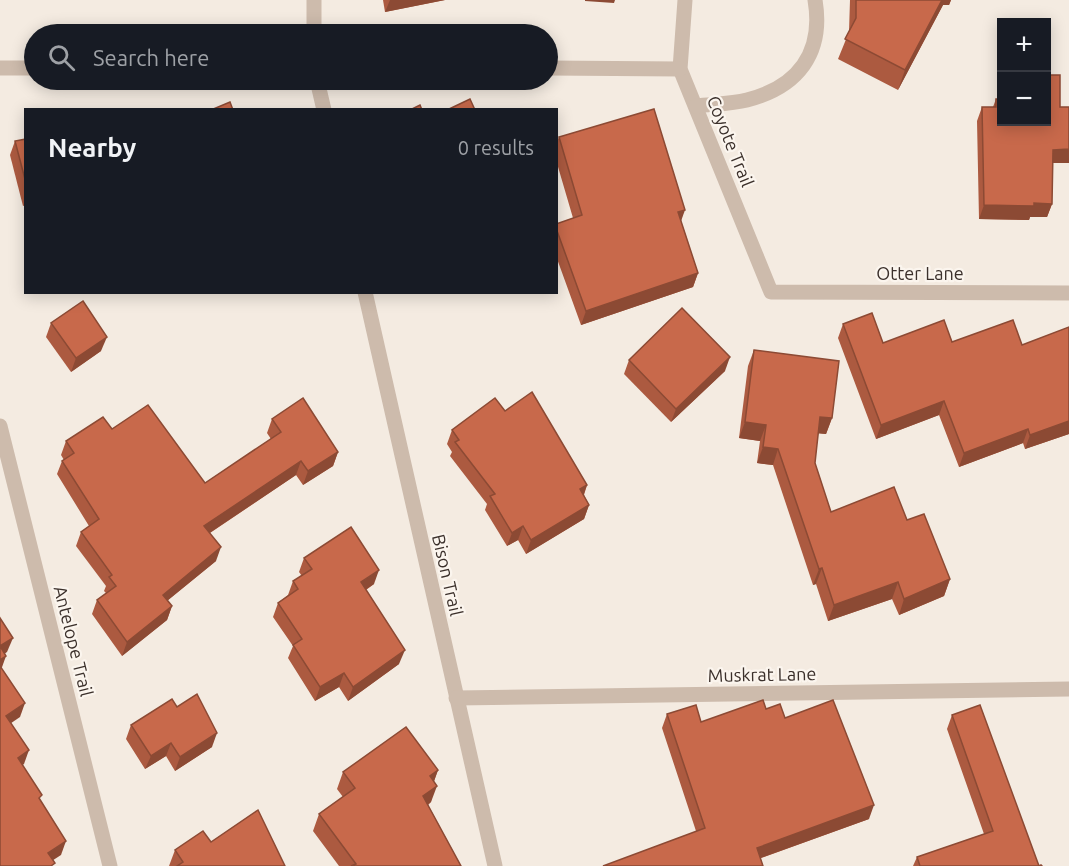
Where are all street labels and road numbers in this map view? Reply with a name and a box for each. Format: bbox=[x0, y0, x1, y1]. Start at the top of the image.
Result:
street label: Coyote Trail bbox=[704, 93, 758, 190]
street label: Otter Lane bbox=[876, 263, 964, 283]
street label: Bison Trail bbox=[429, 532, 467, 618]
street label: Antelope Trail bbox=[51, 584, 97, 699]
street label: Muskrat Lane bbox=[707, 663, 817, 685]

